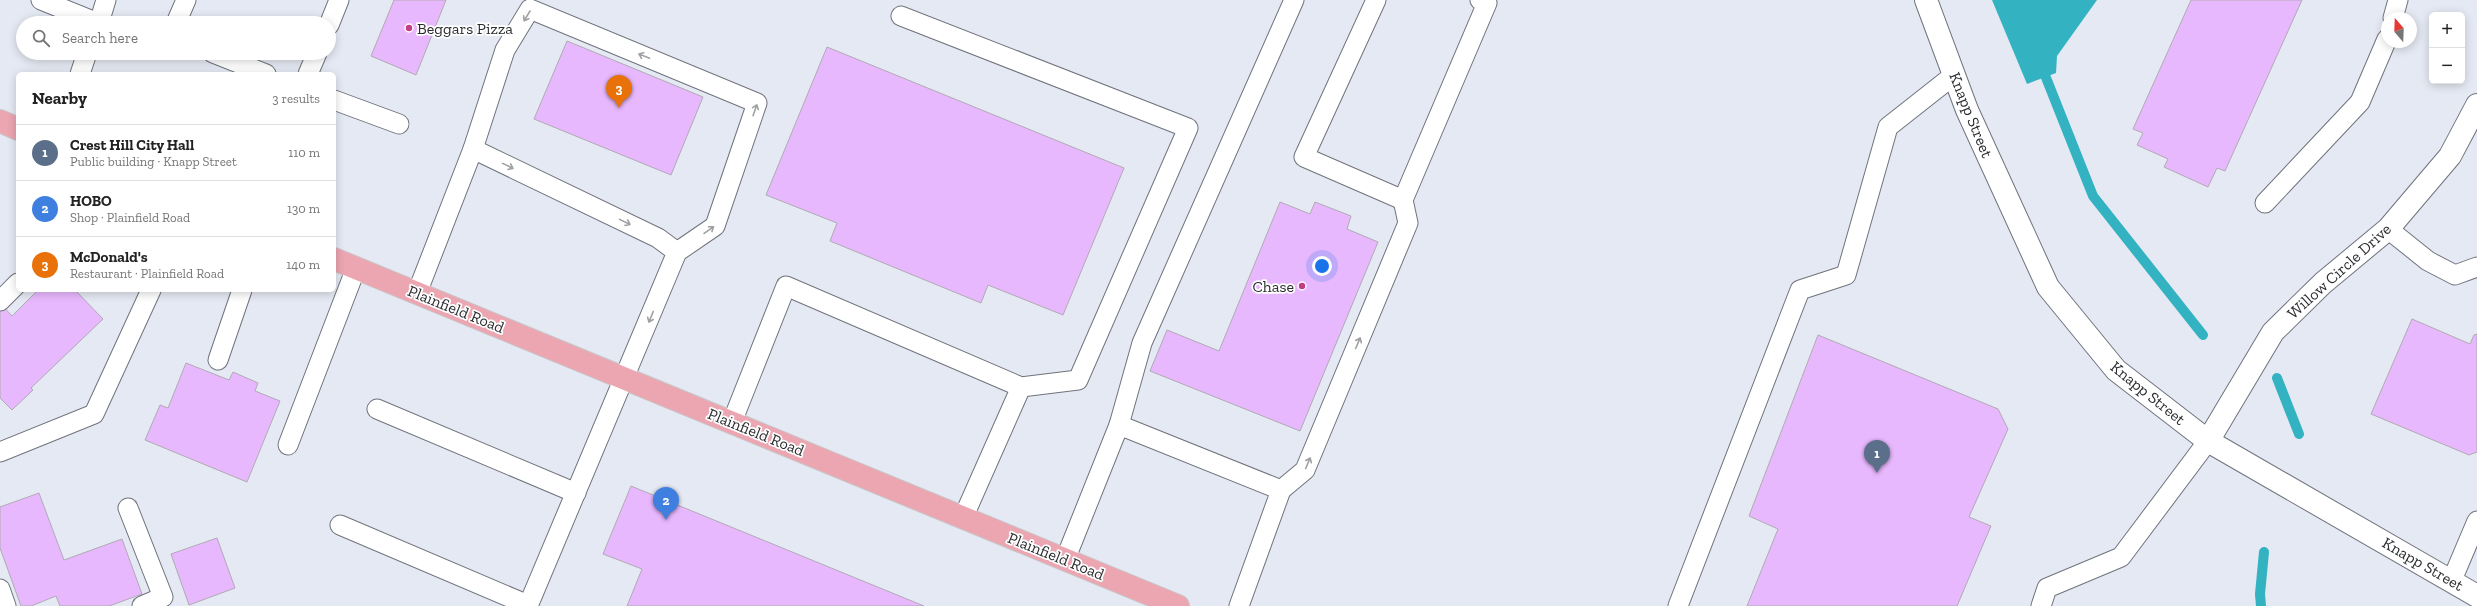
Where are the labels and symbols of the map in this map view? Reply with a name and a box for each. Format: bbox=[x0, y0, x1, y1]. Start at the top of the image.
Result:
one-way arrow bbox=[522, 10, 530, 22]
north arrow bbox=[2381, 12, 2417, 48]
place label: Beggars Pizza bbox=[417, 19, 513, 38]
marker: Beggars Pizza bbox=[404, 23, 414, 33]
one-way arrow bbox=[638, 52, 650, 59]
street label: Knapp Street bbox=[1945, 69, 1997, 161]
pin: 3 bbox=[606, 75, 632, 108]
one-way arrow bbox=[752, 103, 759, 116]
one-way arrow bbox=[502, 163, 514, 170]
one-way arrow bbox=[619, 219, 631, 226]
street label: Willow Circle Drive bbox=[2283, 219, 2395, 323]
one-way arrow bbox=[703, 226, 714, 234]
your location bbox=[1312, 256, 1332, 276]
place label: Chase bbox=[1252, 277, 1294, 296]
street label: Plainfield Road bbox=[405, 281, 507, 337]
marker: Chase bbox=[1297, 281, 1307, 291]
one-way arrow bbox=[646, 310, 654, 322]
one-way arrow bbox=[1355, 338, 1362, 350]
street label: Knapp Street bbox=[2107, 357, 2189, 429]
street label: Plainfield Road bbox=[705, 404, 807, 460]
pin: 1 bbox=[1864, 440, 1890, 473]
one-way arrow bbox=[1305, 458, 1312, 470]
pin: 2 bbox=[653, 487, 679, 520]
street label: Plainfield Road bbox=[1005, 528, 1107, 584]
street label: Knapp Street bbox=[2379, 533, 2467, 595]

